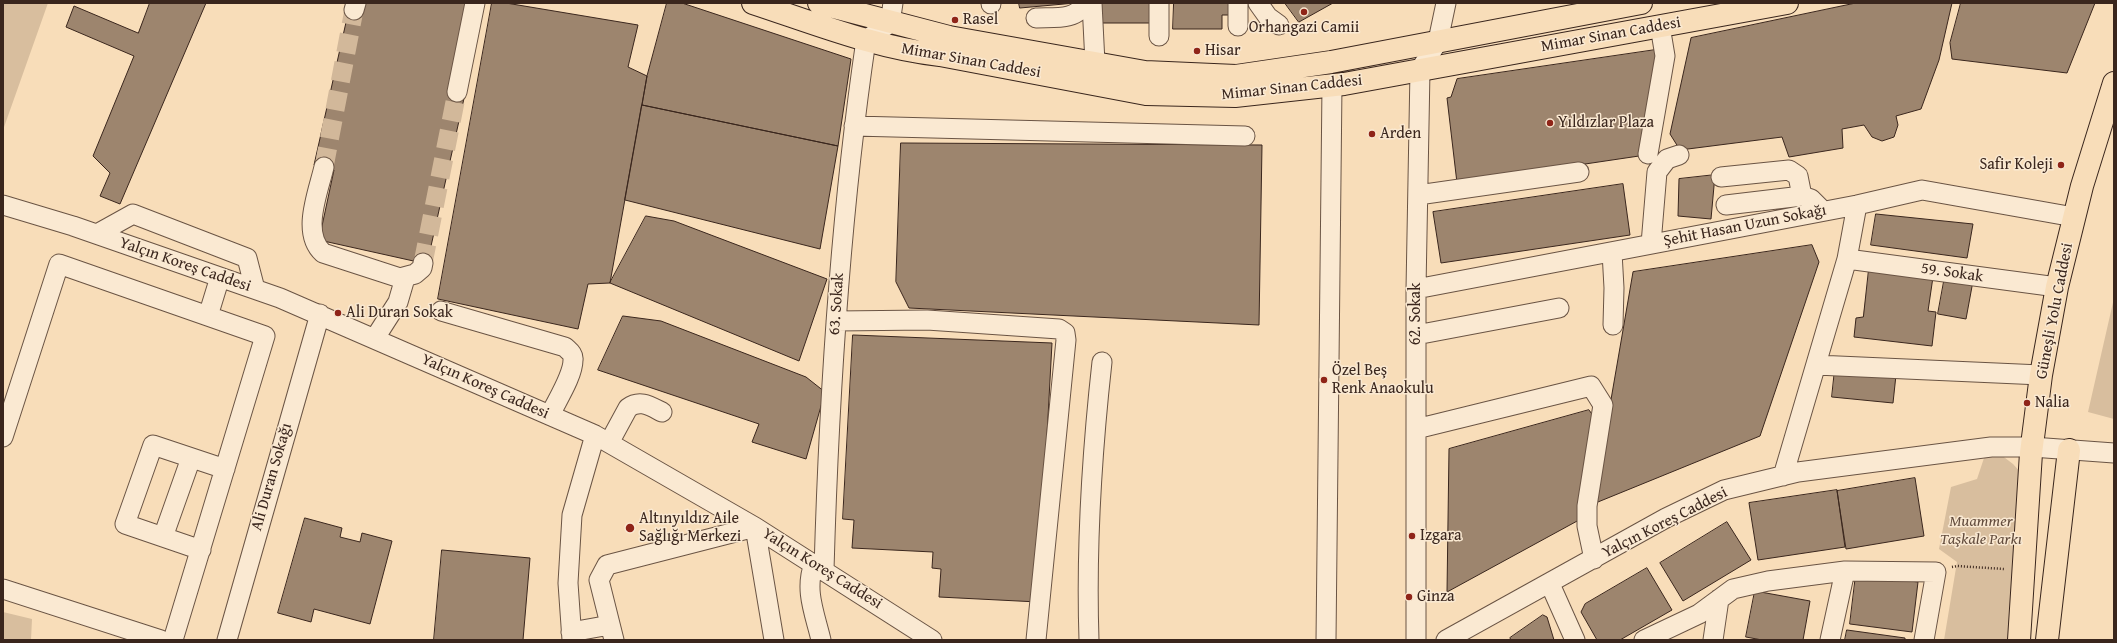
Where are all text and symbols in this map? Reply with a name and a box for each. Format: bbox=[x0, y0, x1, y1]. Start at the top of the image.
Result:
marker: Orhangazi Camii bbox=[1299, 7, 1309, 17]
place label: Rasel bbox=[963, 10, 998, 30]
street label: Mimar Sinan Caddesi bbox=[1540, 13, 1682, 57]
marker: Rasel bbox=[950, 15, 960, 25]
place label: Orhangazi Camii bbox=[1249, 18, 1359, 38]
street label: Mimar Sinan Caddesi bbox=[900, 39, 1042, 83]
place label: Hisar bbox=[1205, 41, 1241, 61]
marker: Hisar bbox=[1192, 46, 1202, 56]
street label: Mimar Sinan Caddesi bbox=[1221, 71, 1363, 105]
place label: Yıldızlar Plaza bbox=[1558, 113, 1654, 133]
marker: Yıldızlar Plaza bbox=[1545, 118, 1555, 128]
place label: Arden bbox=[1380, 124, 1421, 144]
marker: Arden bbox=[1367, 129, 1377, 139]
place label: Safir Koleji bbox=[1979, 155, 2053, 175]
marker: Safir Koleji bbox=[2056, 160, 2066, 170]
street label: Şehit Hasan Uzun Sokağı bbox=[1662, 201, 1828, 251]
street label: Yalçın Koreş Caddesi bbox=[117, 233, 253, 297]
street label: Güneşli Yolu Caddesi bbox=[2032, 241, 2078, 381]
street label: 59. Sokak bbox=[1920, 259, 1984, 287]
street label: 63. Sokak bbox=[825, 272, 849, 336]
street label: 62. Sokak bbox=[1406, 283, 1426, 345]
place label: Ali Duran Sokak bbox=[346, 303, 453, 323]
marker: Ali Duran Sokak bbox=[333, 308, 343, 318]
street label: Yalçın Koreş Caddesi bbox=[418, 350, 552, 424]
place label: Özel Beş Renk Anaokulu bbox=[1332, 361, 1434, 399]
marker: Özel Beş Renk Anaokulu bbox=[1319, 375, 1329, 385]
place label: Nalia bbox=[2035, 393, 2070, 413]
marker: Nalia bbox=[2022, 398, 2032, 408]
street label: Ali Duran Sokağı bbox=[247, 421, 297, 533]
street label: Yalçın Koreş Caddesi bbox=[1599, 483, 1731, 563]
place label: Altınyıldız Aile Sağlığı Merkezi bbox=[639, 509, 741, 547]
park label: Muammer Taşkale Parkı bbox=[1940, 512, 2022, 550]
marker: Altınyıldız Aile Sağlığı Merkezi bbox=[624, 522, 636, 534]
street label: Yalçın Koreş Caddesi bbox=[758, 524, 886, 614]
place label: Izgara bbox=[1420, 526, 1461, 546]
marker: Izgara bbox=[1407, 531, 1417, 541]
place label: Ginza bbox=[1417, 587, 1454, 607]
marker: Ginza bbox=[1404, 592, 1414, 602]

